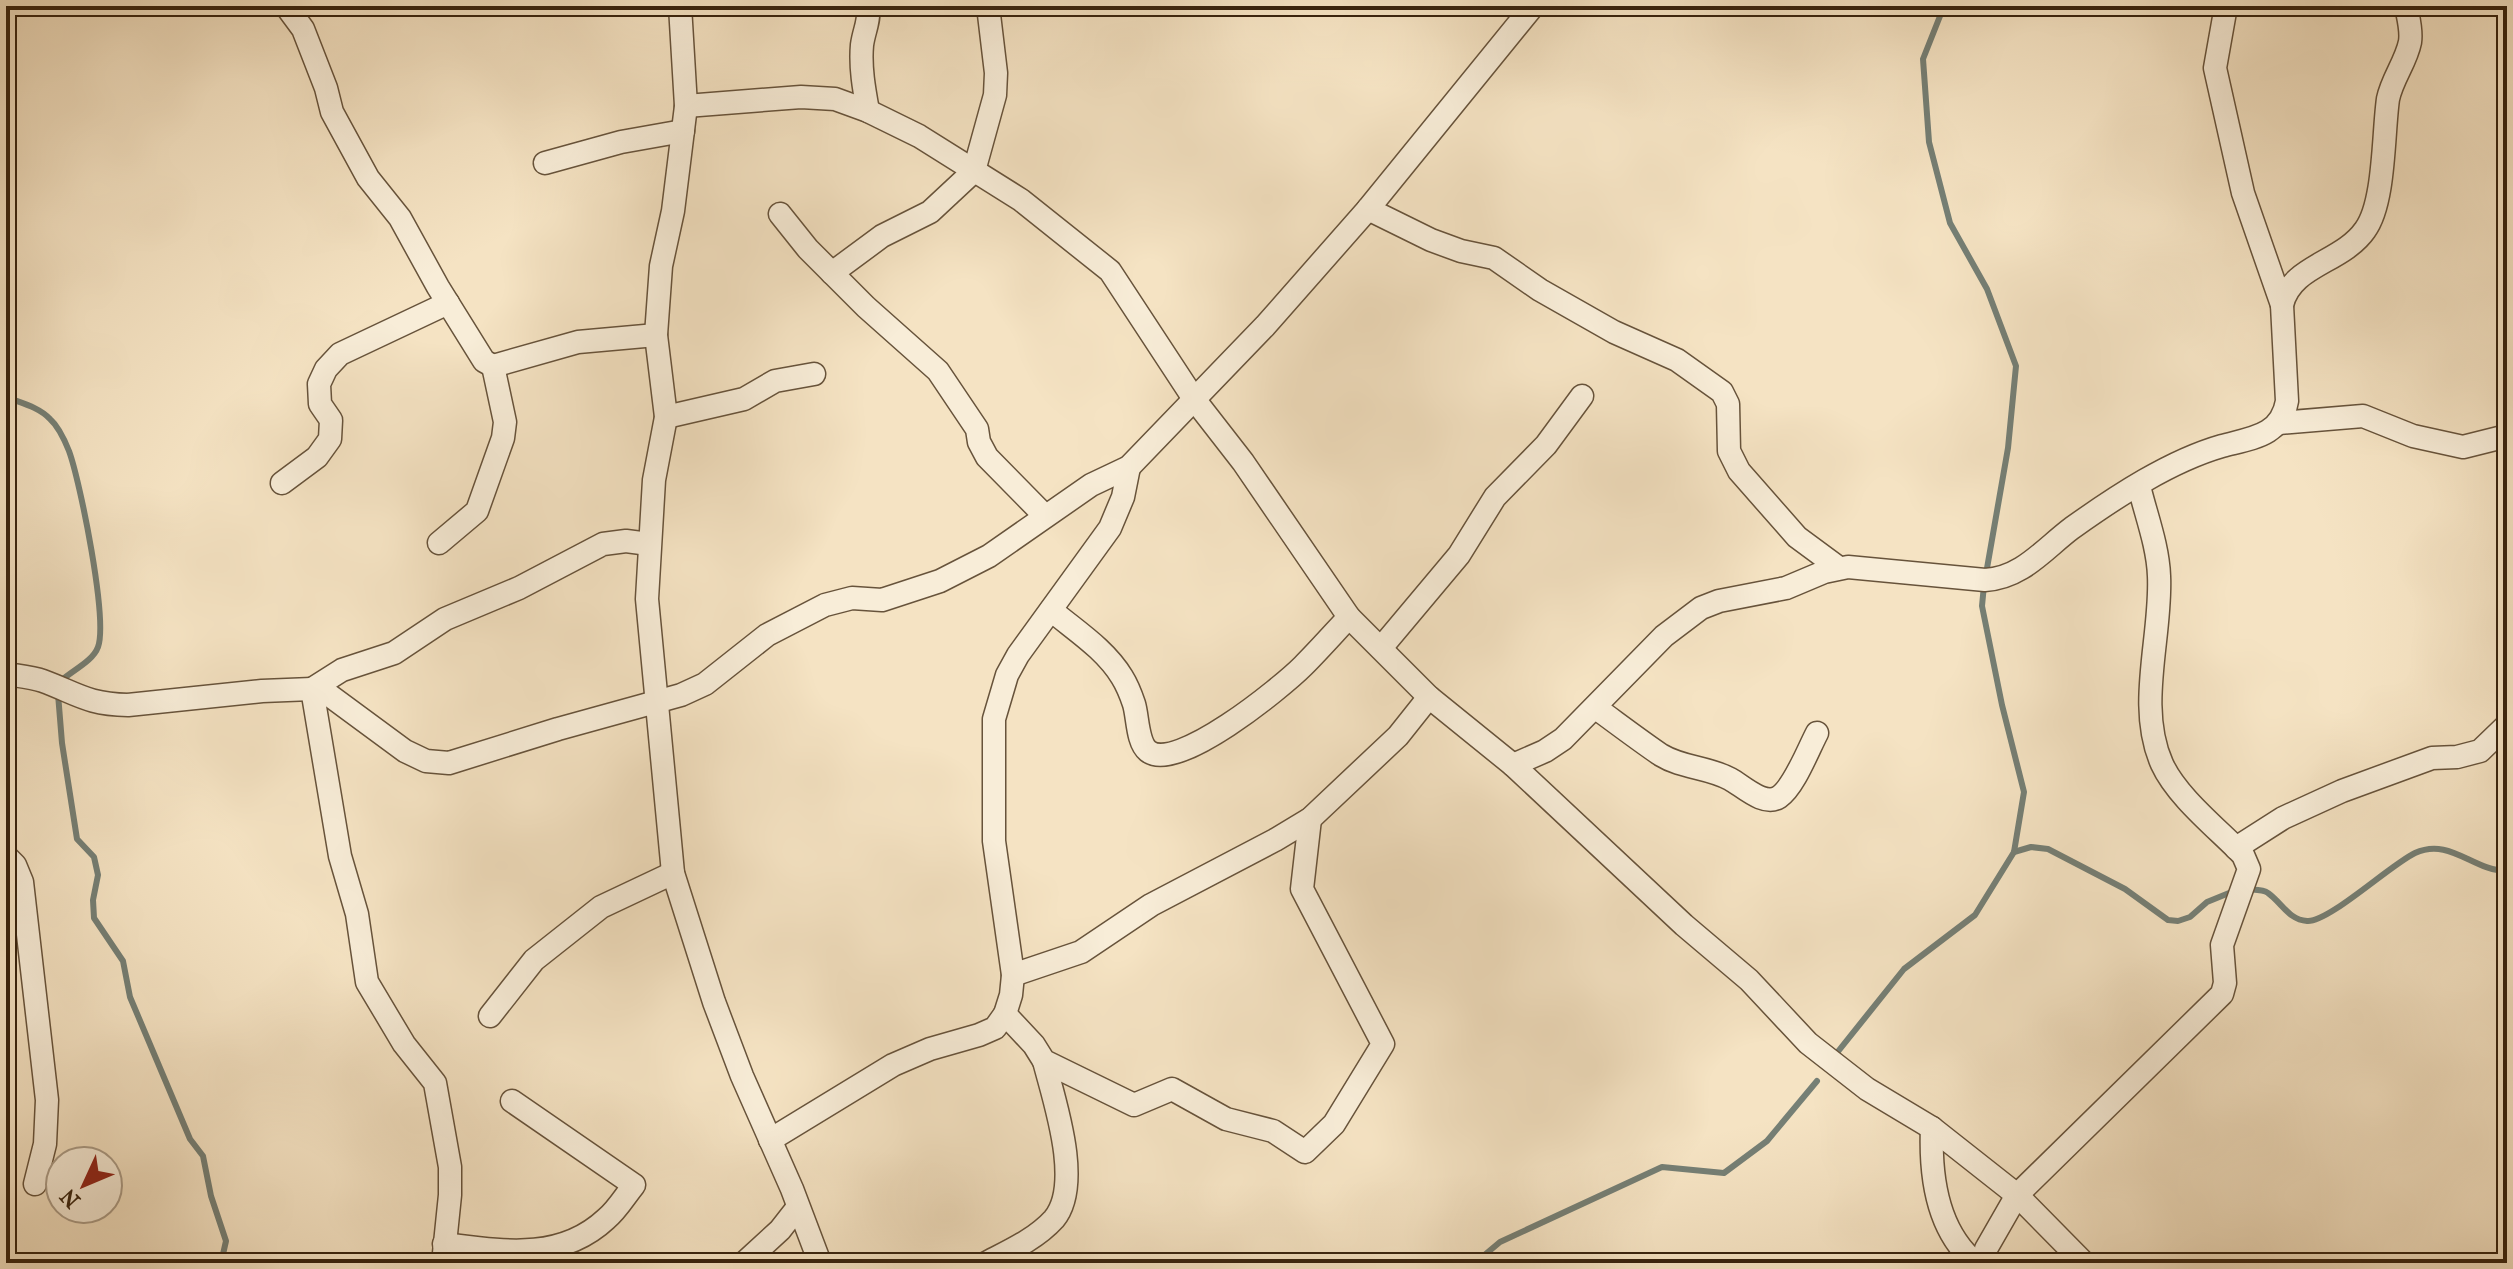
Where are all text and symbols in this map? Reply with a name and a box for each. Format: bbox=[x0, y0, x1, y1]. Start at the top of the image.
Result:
north arrow bbox=[44, 1145, 124, 1225]
text: N bbox=[55, 1183, 85, 1213]

